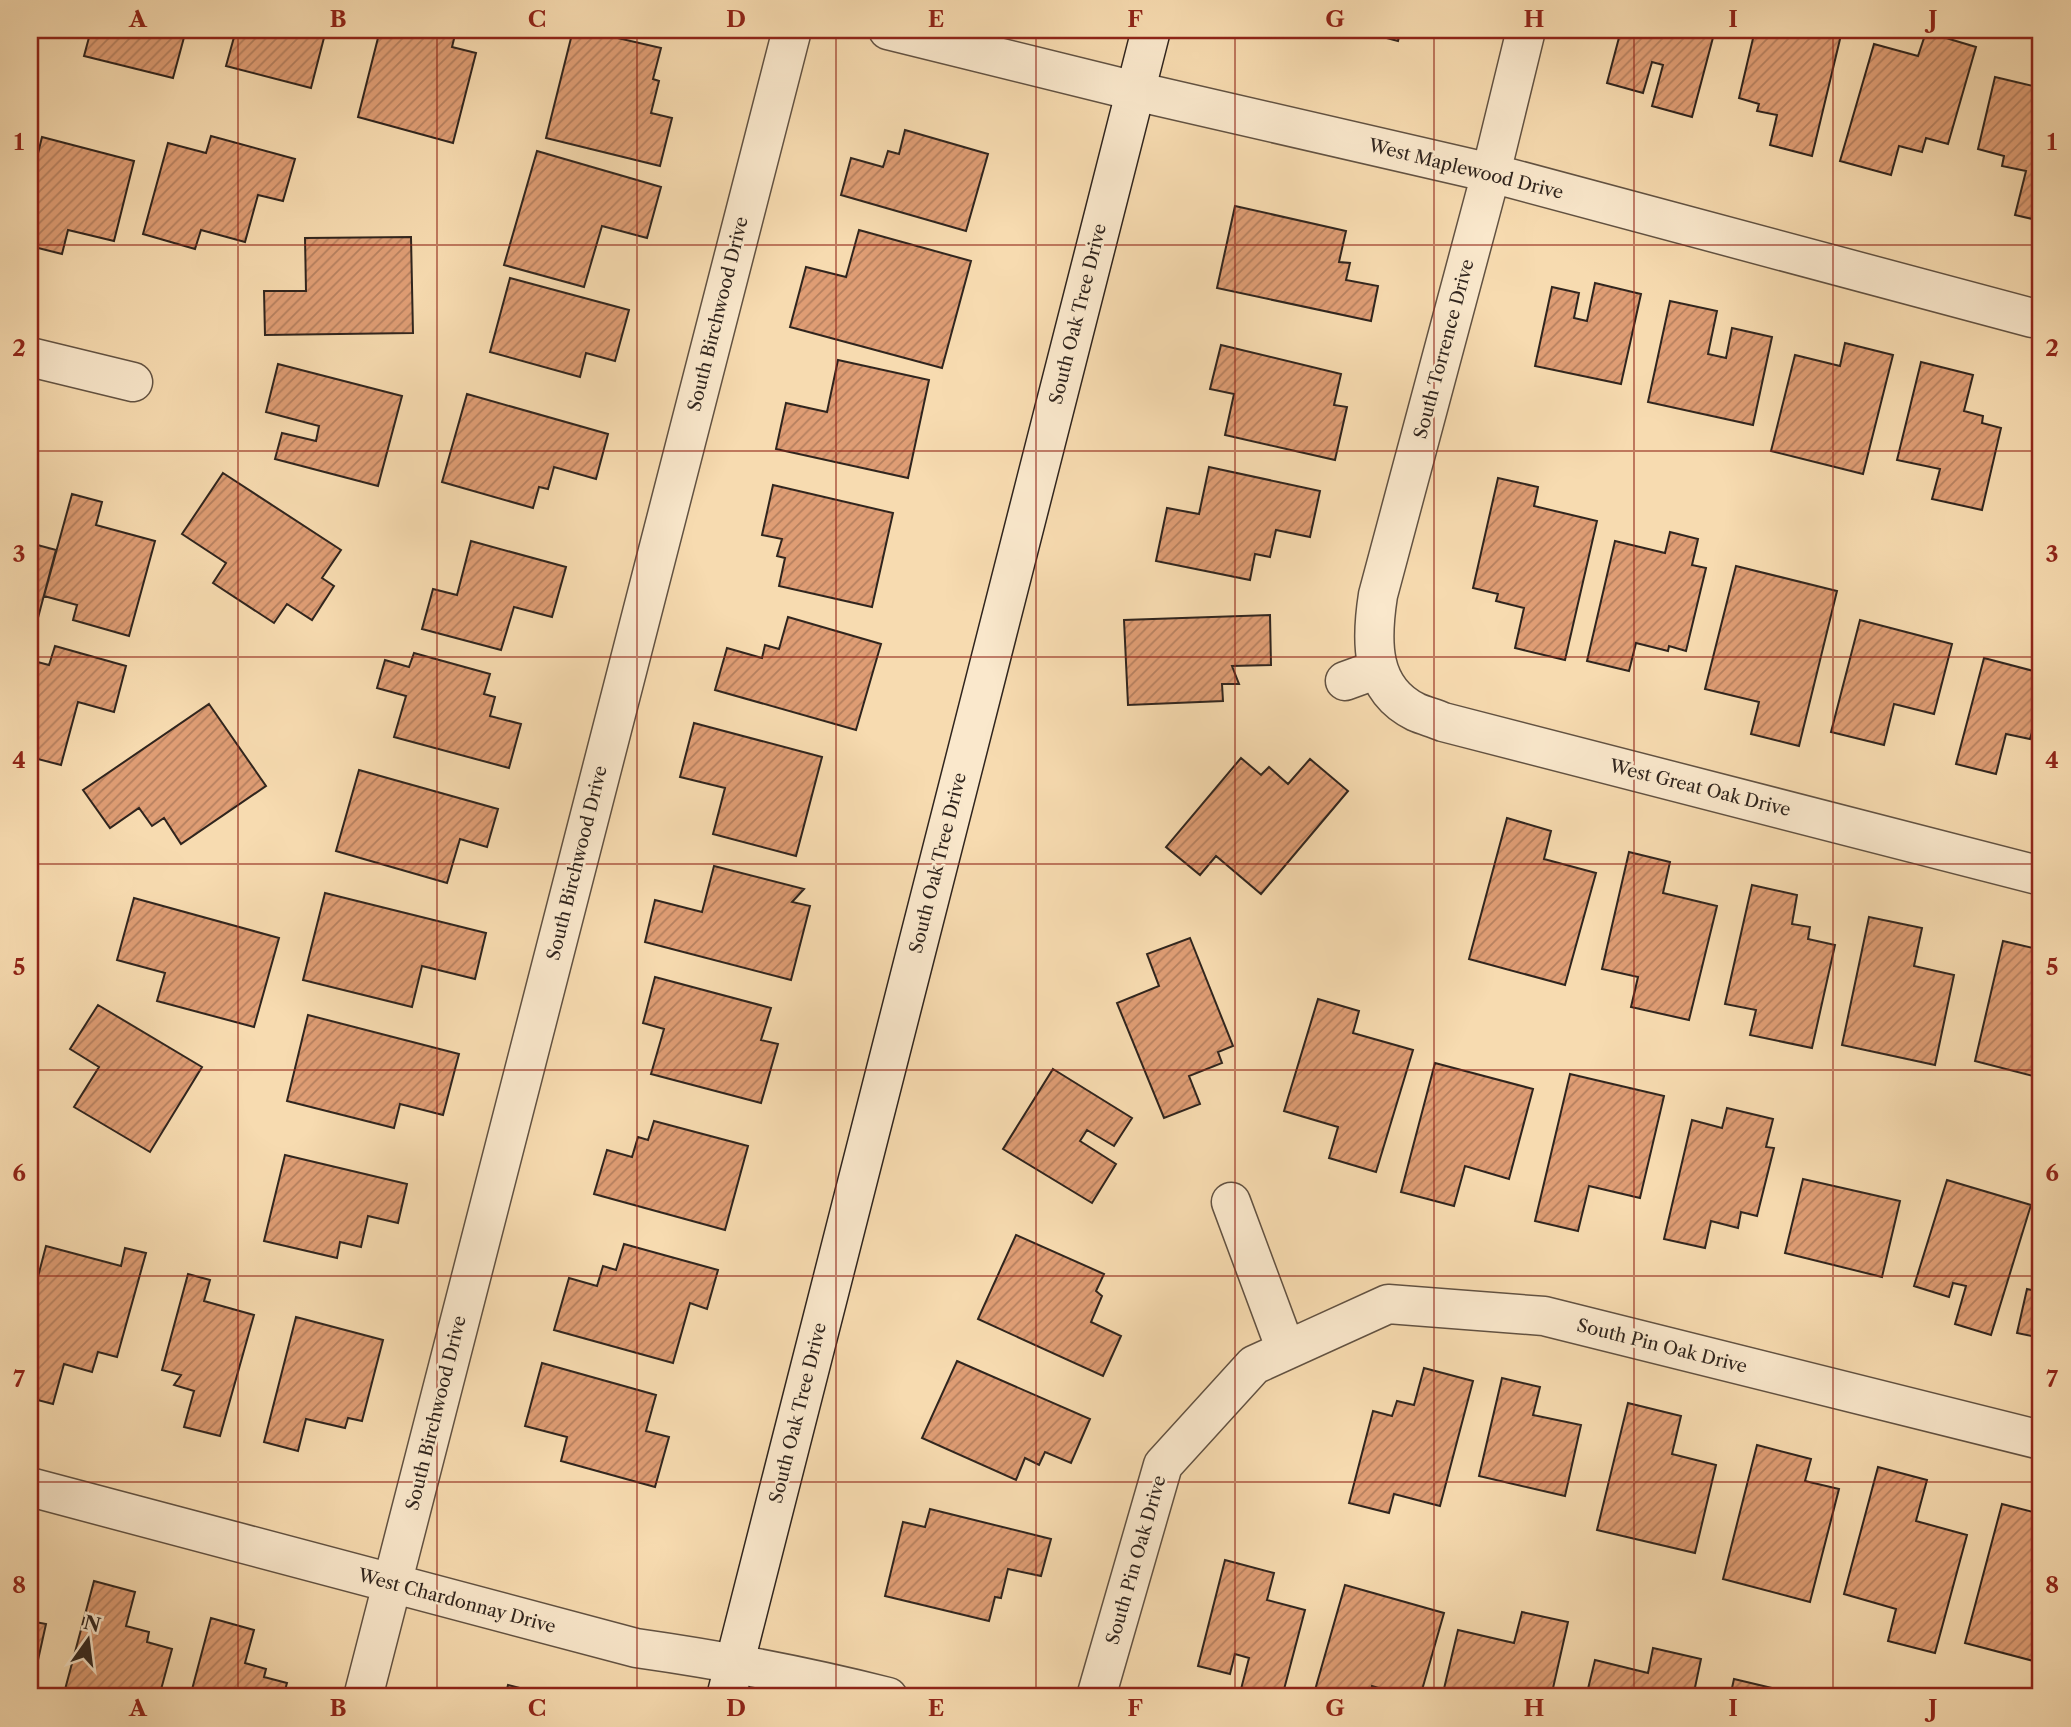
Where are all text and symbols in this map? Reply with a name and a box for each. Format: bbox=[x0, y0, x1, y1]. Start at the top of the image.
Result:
text: A bbox=[128, 5, 148, 33]
text: B bbox=[329, 5, 347, 33]
text: C bbox=[528, 5, 546, 33]
text: D bbox=[726, 5, 746, 33]
text: E bbox=[928, 5, 944, 33]
text: F bbox=[1127, 5, 1143, 33]
text: G bbox=[1325, 5, 1345, 33]
text: H bbox=[1524, 5, 1545, 33]
text: I bbox=[1728, 5, 1738, 33]
text: J bbox=[1924, 5, 1938, 33]
text: 1 bbox=[14, 128, 25, 156]
text: 1 bbox=[2047, 128, 2058, 156]
street label: West Maplewood Drive bbox=[1365, 134, 1566, 204]
street label: South Birchwood Drive bbox=[683, 214, 753, 414]
street label: South Oak Tree Drive bbox=[1045, 221, 1111, 407]
street label: South Torrence Drive bbox=[1409, 257, 1479, 441]
text: 2 bbox=[12, 334, 26, 362]
text: 2 bbox=[2045, 334, 2059, 362]
text: 3 bbox=[13, 540, 26, 568]
text: 3 bbox=[2046, 540, 2059, 568]
text: 4 bbox=[12, 746, 26, 774]
text: 4 bbox=[2045, 746, 2059, 774]
street label: West Great Oak Drive bbox=[1606, 755, 1793, 821]
street label: South Birchwood Drive bbox=[542, 763, 612, 963]
street label: South Oak Tree Drive bbox=[905, 770, 971, 956]
text: 5 bbox=[13, 953, 25, 981]
text: 5 bbox=[2046, 953, 2058, 981]
text: 6 bbox=[12, 1159, 26, 1187]
text: 6 bbox=[2045, 1159, 2059, 1187]
street label: South Birchwood Drive bbox=[401, 1313, 471, 1513]
street label: South Pin Oak Drive bbox=[1575, 1314, 1749, 1378]
street label: South Oak Tree Drive bbox=[765, 1320, 831, 1506]
text: 7 bbox=[13, 1365, 25, 1393]
text: 7 bbox=[2046, 1365, 2058, 1393]
street label: South Pin Oak Drive bbox=[1101, 1473, 1171, 1647]
street label: West Chardonnay Drive bbox=[355, 1564, 558, 1638]
text: 8 bbox=[12, 1571, 26, 1599]
text: 8 bbox=[2045, 1571, 2059, 1599]
north arrow bbox=[52, 1604, 122, 1674]
text: N bbox=[81, 1611, 103, 1637]
text: A bbox=[128, 1694, 148, 1722]
text: B bbox=[329, 1694, 347, 1722]
text: C bbox=[528, 1694, 546, 1722]
text: D bbox=[726, 1694, 746, 1722]
text: E bbox=[928, 1694, 944, 1722]
text: F bbox=[1127, 1694, 1143, 1722]
text: G bbox=[1325, 1694, 1345, 1722]
text: H bbox=[1524, 1694, 1545, 1722]
text: I bbox=[1728, 1694, 1738, 1722]
text: J bbox=[1924, 1694, 1938, 1722]

